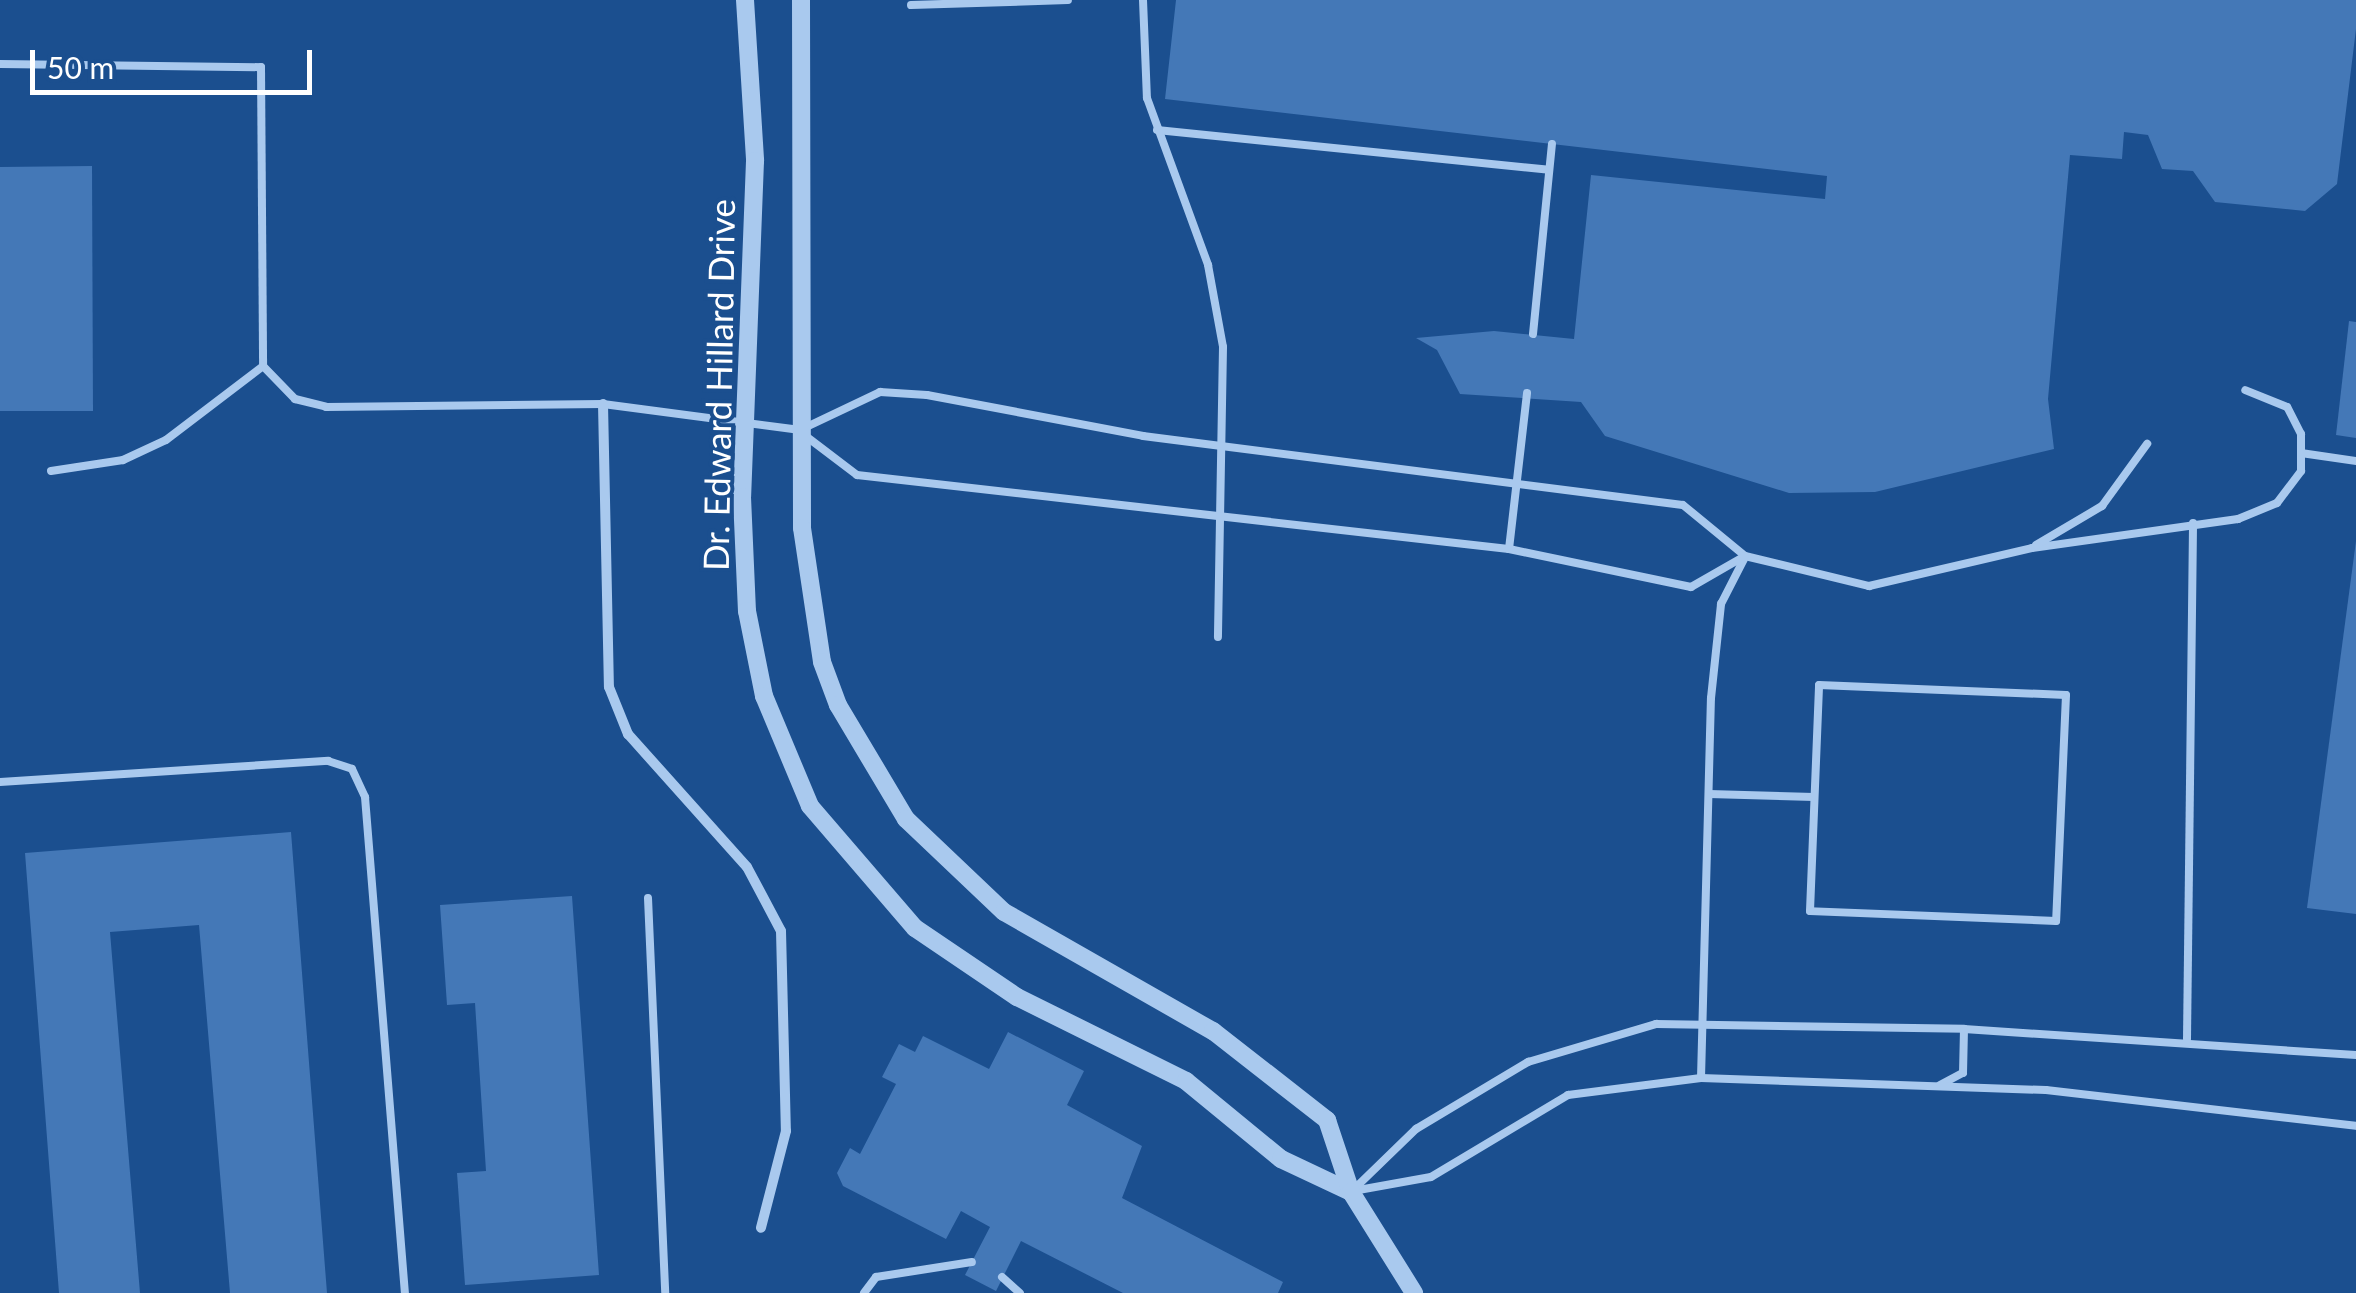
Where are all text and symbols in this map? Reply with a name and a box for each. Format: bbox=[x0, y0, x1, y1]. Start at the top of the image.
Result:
scale bar bbox=[35, 30, 318, 92]
text: 50 m bbox=[47, 49, 114, 85]
street label: Dr. Edward Hillard Drive bbox=[694, 199, 742, 571]

